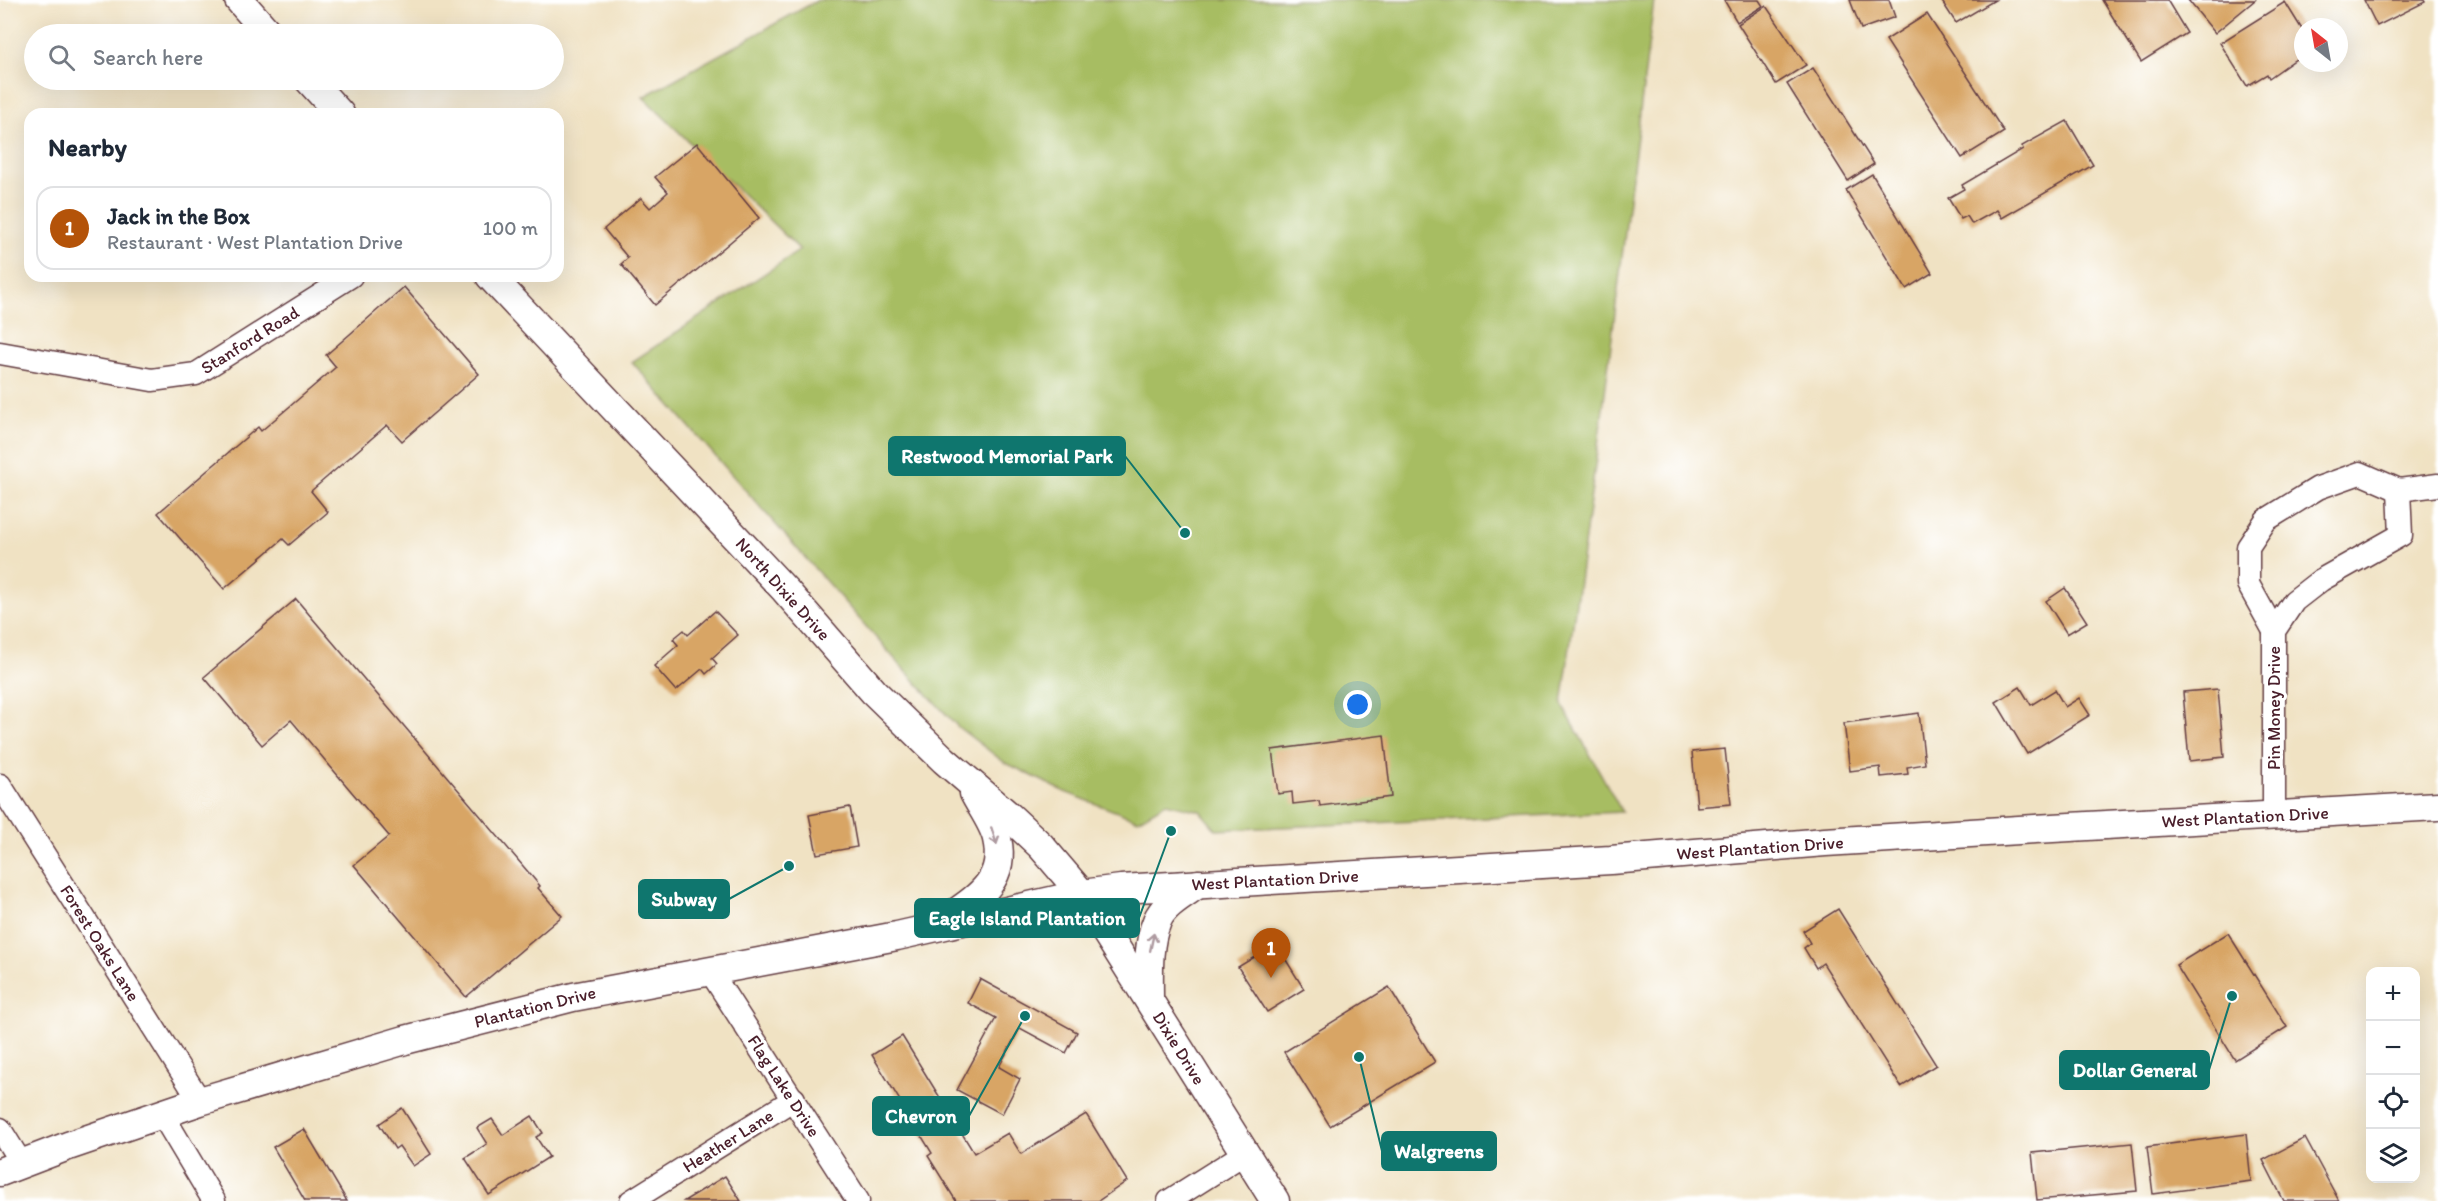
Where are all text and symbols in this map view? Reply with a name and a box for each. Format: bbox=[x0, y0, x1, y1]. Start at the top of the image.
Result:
north arrow bbox=[2294, 18, 2348, 72]
search box bbox=[24, 24, 564, 90]
icon: search bbox=[45, 41, 78, 74]
text: Search here bbox=[93, 44, 203, 71]
text: Nearby bbox=[48, 131, 127, 163]
text: Jack in the Box bbox=[107, 203, 250, 230]
text: 1 bbox=[65, 216, 74, 240]
text: 100 m bbox=[483, 216, 538, 240]
text: Restaurant · West Plantation Drive bbox=[107, 230, 403, 254]
street label: Stanford Road bbox=[197, 301, 303, 379]
callout: Restwood Memorial Park bbox=[889, 437, 1125, 475]
text: Restwood Memorial Park bbox=[901, 444, 1113, 468]
street label: North Dixie Drive bbox=[731, 533, 835, 645]
street label: Pin Money Drive bbox=[2263, 646, 2285, 770]
your location bbox=[1343, 690, 1372, 719]
street label: West Plantation Drive bbox=[2161, 802, 2329, 832]
one-way arrow bbox=[989, 826, 1000, 845]
street label: West Plantation Drive bbox=[1676, 831, 1844, 865]
street label: West Plantation Drive bbox=[1191, 865, 1359, 895]
callout: Subway bbox=[639, 880, 729, 918]
street label: Forest Oaks Lane bbox=[55, 881, 145, 1005]
text: Subway bbox=[651, 887, 717, 912]
callout: Eagle Island Plantation bbox=[915, 899, 1139, 937]
text: Eagle Island Plantation bbox=[929, 906, 1126, 931]
pin: 1 bbox=[1252, 928, 1290, 978]
one-way arrow bbox=[1147, 932, 1159, 951]
map controls bbox=[2366, 967, 2420, 1183]
button: + bbox=[2366, 967, 2420, 1021]
street label: Plantation Drive bbox=[472, 981, 598, 1033]
street label: Dixie Drive bbox=[1148, 1007, 1210, 1089]
button: − bbox=[2366, 1021, 2420, 1075]
street label: Flag Lake Drive bbox=[743, 1031, 825, 1141]
callout: Dollar General bbox=[2060, 1051, 2209, 1089]
text: Dollar General bbox=[2073, 1058, 2198, 1082]
button: locate bbox=[2366, 1075, 2420, 1129]
callout: Chevron bbox=[873, 1097, 969, 1135]
street label: Heather Lane bbox=[679, 1104, 777, 1178]
text: Chevron bbox=[885, 1104, 958, 1128]
button: layers bbox=[2366, 1129, 2420, 1183]
callout: Walgreens bbox=[1382, 1132, 1496, 1170]
text: Walgreens bbox=[1394, 1139, 1484, 1164]

